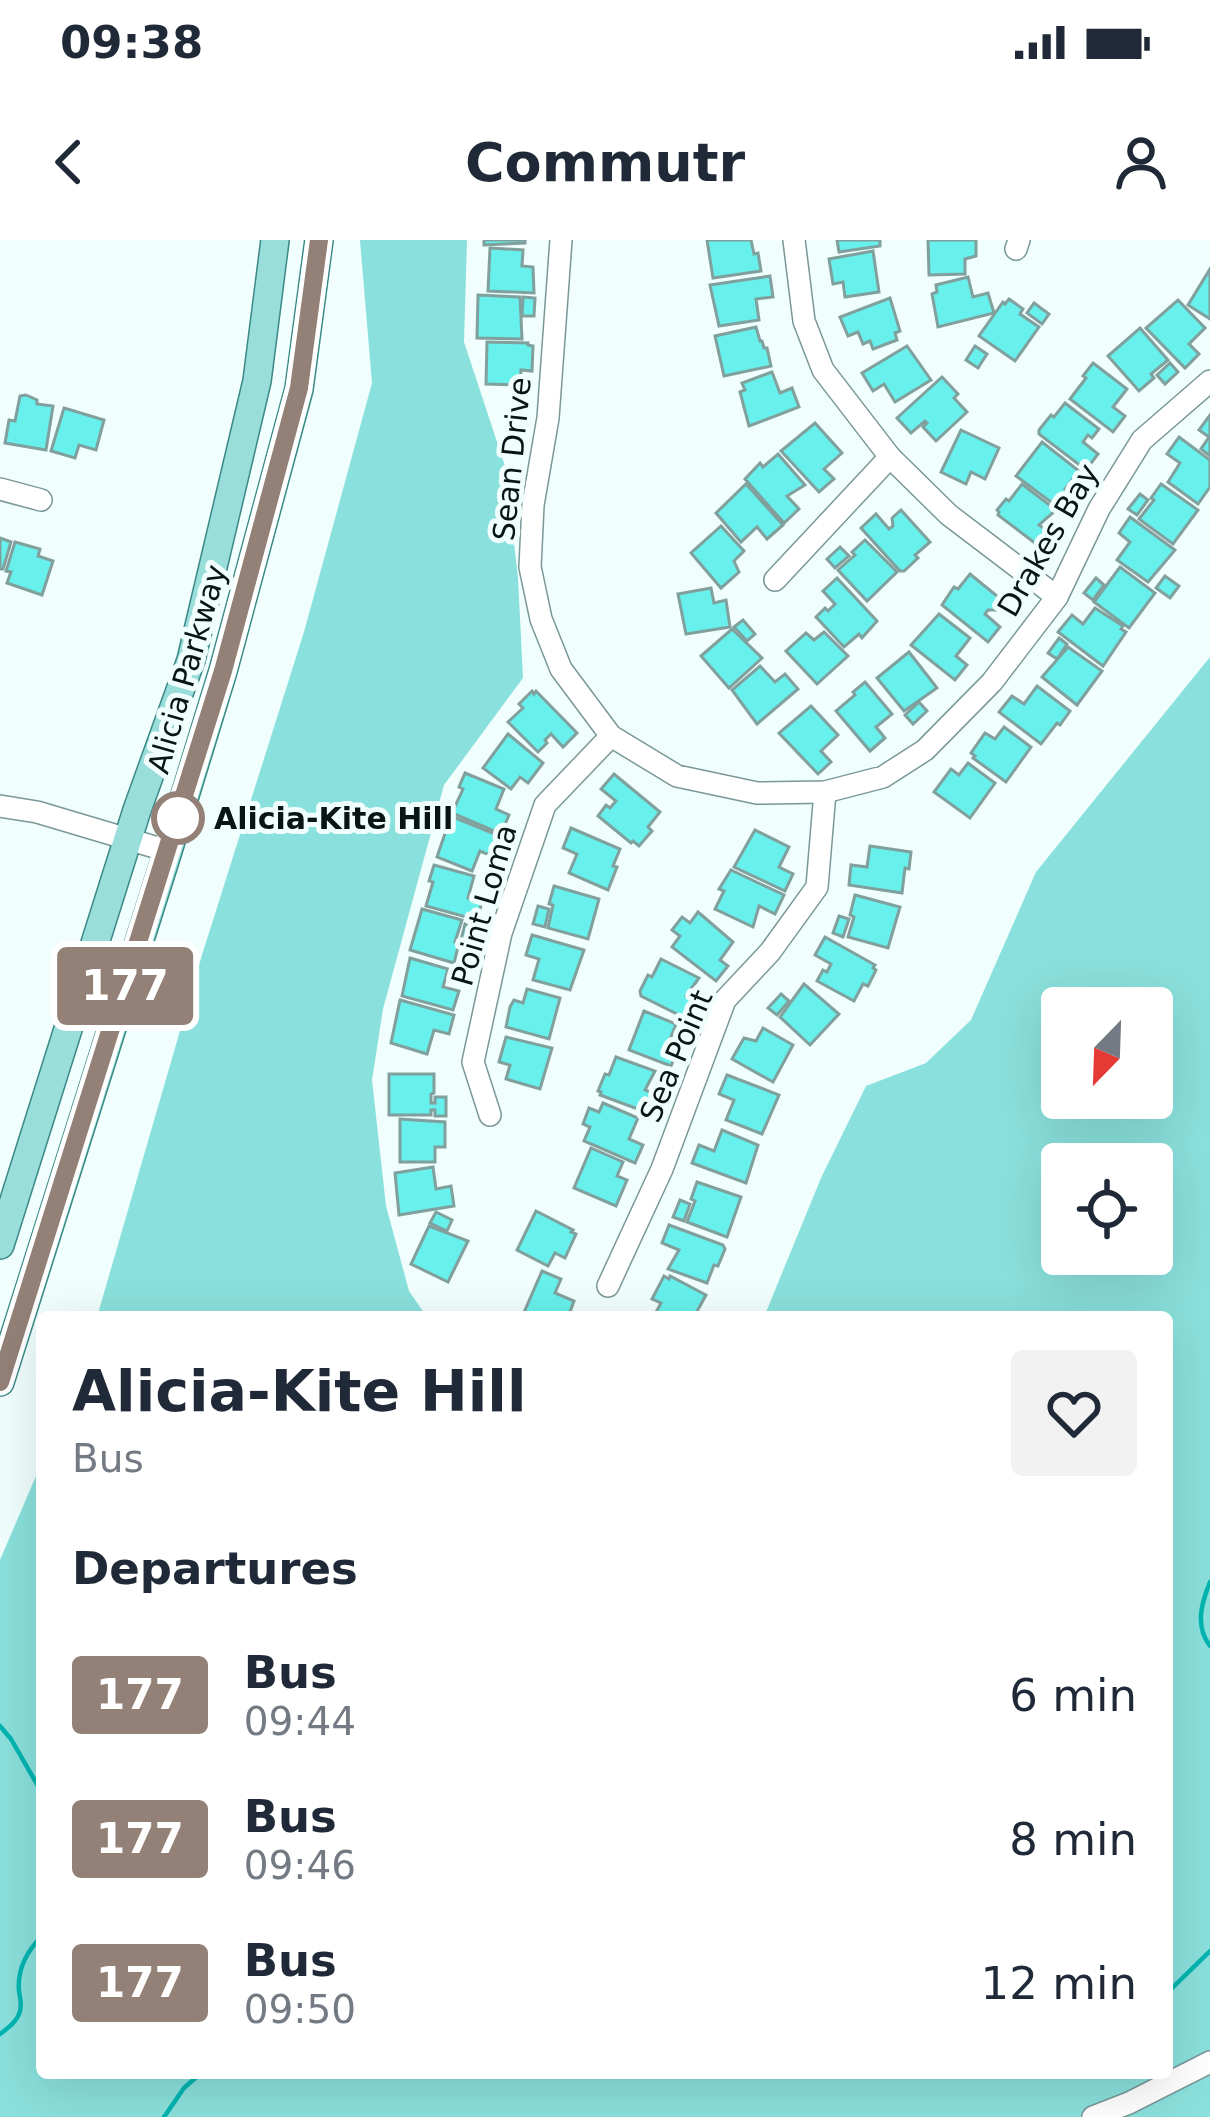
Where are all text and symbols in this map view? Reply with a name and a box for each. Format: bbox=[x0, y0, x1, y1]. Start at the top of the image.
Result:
text: 09:38 bbox=[60, 16, 203, 69]
icon: back bbox=[36, 129, 102, 195]
icon: person bbox=[1108, 129, 1174, 195]
text: Commutr bbox=[465, 131, 745, 194]
street label: Sean Drive bbox=[486, 375, 538, 543]
street label: Drakes Bay bbox=[990, 457, 1106, 623]
street label: Alicia Parkway bbox=[140, 561, 234, 777]
marker: Alicia-Kite Hill bbox=[153, 793, 203, 843]
place label: Alicia-Kite Hill bbox=[214, 801, 453, 836]
street label: Point Loma bbox=[444, 820, 524, 990]
line badge: 177 bbox=[56, 947, 194, 1025]
text: 177 bbox=[81, 961, 169, 1010]
street label: Sea Point bbox=[633, 985, 720, 1127]
north arrow bbox=[1041, 987, 1173, 1119]
map controls bbox=[1041, 987, 1173, 1275]
button: locate bbox=[1041, 1143, 1173, 1275]
button: heart bbox=[1011, 1350, 1137, 1476]
text: Alicia-Kite Hill bbox=[72, 1358, 526, 1424]
text: Bus bbox=[72, 1436, 144, 1481]
text: Departures bbox=[72, 1542, 358, 1595]
text: Bus bbox=[244, 1646, 337, 1699]
text: 6 min bbox=[1009, 1669, 1137, 1722]
text: 177 bbox=[96, 1670, 184, 1719]
text: 09:44 bbox=[244, 1699, 356, 1744]
text: Bus bbox=[244, 1790, 337, 1843]
text: 8 min bbox=[1009, 1813, 1137, 1866]
text: 177 bbox=[96, 1814, 184, 1863]
text: 09:46 bbox=[244, 1843, 356, 1888]
text: Bus bbox=[244, 1934, 337, 1987]
text: 12 min bbox=[981, 1957, 1137, 2010]
text: 177 bbox=[96, 1958, 184, 2007]
text: 09:50 bbox=[244, 1987, 356, 2032]

